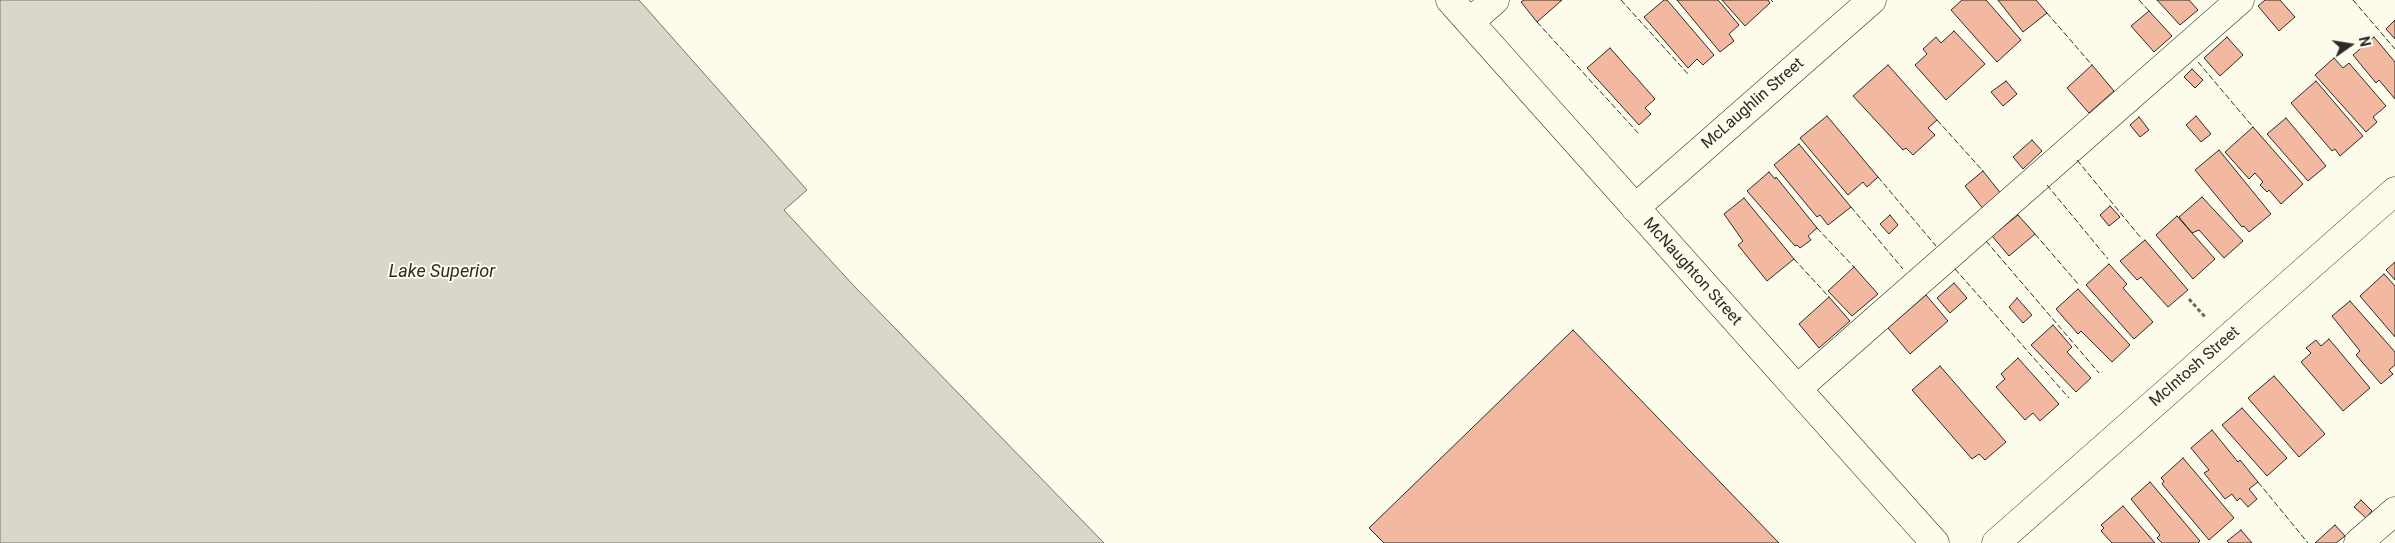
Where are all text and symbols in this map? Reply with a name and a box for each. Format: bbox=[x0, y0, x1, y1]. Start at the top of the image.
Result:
north arrow bbox=[2325, 20, 2375, 70]
text: N bbox=[2356, 35, 2374, 48]
street label: McLaughlin Street bbox=[1698, 54, 1808, 154]
street label: McNaughton Street bbox=[1639, 214, 1745, 330]
water label: Lake Superior bbox=[389, 261, 495, 283]
street label: McIntosh Street bbox=[2146, 323, 2244, 411]

